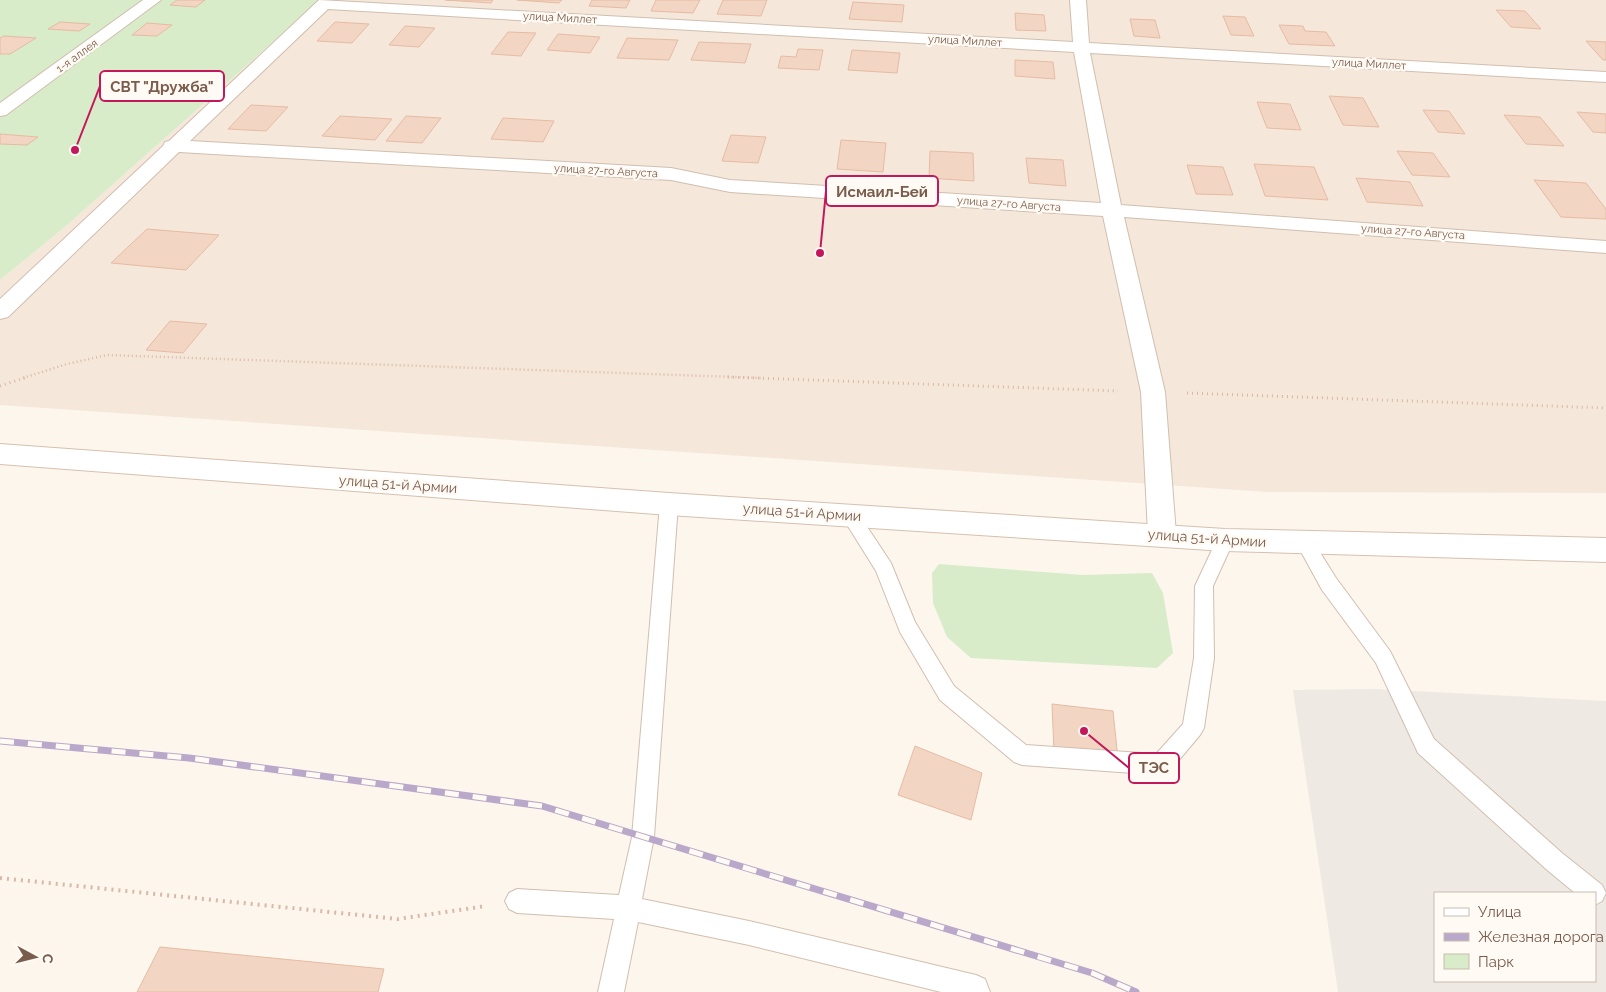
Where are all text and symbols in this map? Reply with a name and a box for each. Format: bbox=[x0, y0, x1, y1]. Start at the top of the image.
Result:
street label: улица Миллет bbox=[523, 10, 598, 26]
street label: улица Миллет bbox=[928, 33, 1003, 49]
street label: 1-я аллея bbox=[54, 37, 100, 75]
street label: улица Миллет bbox=[1332, 56, 1407, 72]
callout: СВТ "Дружба" bbox=[100, 71, 224, 101]
text: СВТ "Дружба" bbox=[110, 78, 214, 96]
street label: улица 27-го Августа bbox=[554, 162, 658, 180]
callout: Исмаил-Бей bbox=[826, 176, 938, 206]
text: Исмаил-Бей bbox=[836, 183, 928, 201]
street label: улица 27-го Августа bbox=[957, 194, 1061, 214]
street label: улица 27-го Августа bbox=[1361, 222, 1465, 242]
street label: улица 51-й Армии bbox=[338, 472, 458, 496]
street label: улица 51-й Армии bbox=[742, 500, 862, 524]
street label: улица 51-й Армии bbox=[1147, 526, 1267, 550]
callout: ТЭС bbox=[1129, 753, 1179, 783]
text: ТЭС bbox=[1139, 759, 1169, 777]
legend bbox=[1434, 892, 1596, 982]
text: Улица bbox=[1478, 903, 1522, 921]
text: Железная дорога bbox=[1478, 928, 1604, 946]
north arrow bbox=[10, 932, 60, 982]
text: С bbox=[39, 953, 56, 965]
text: Парк bbox=[1478, 953, 1514, 971]

